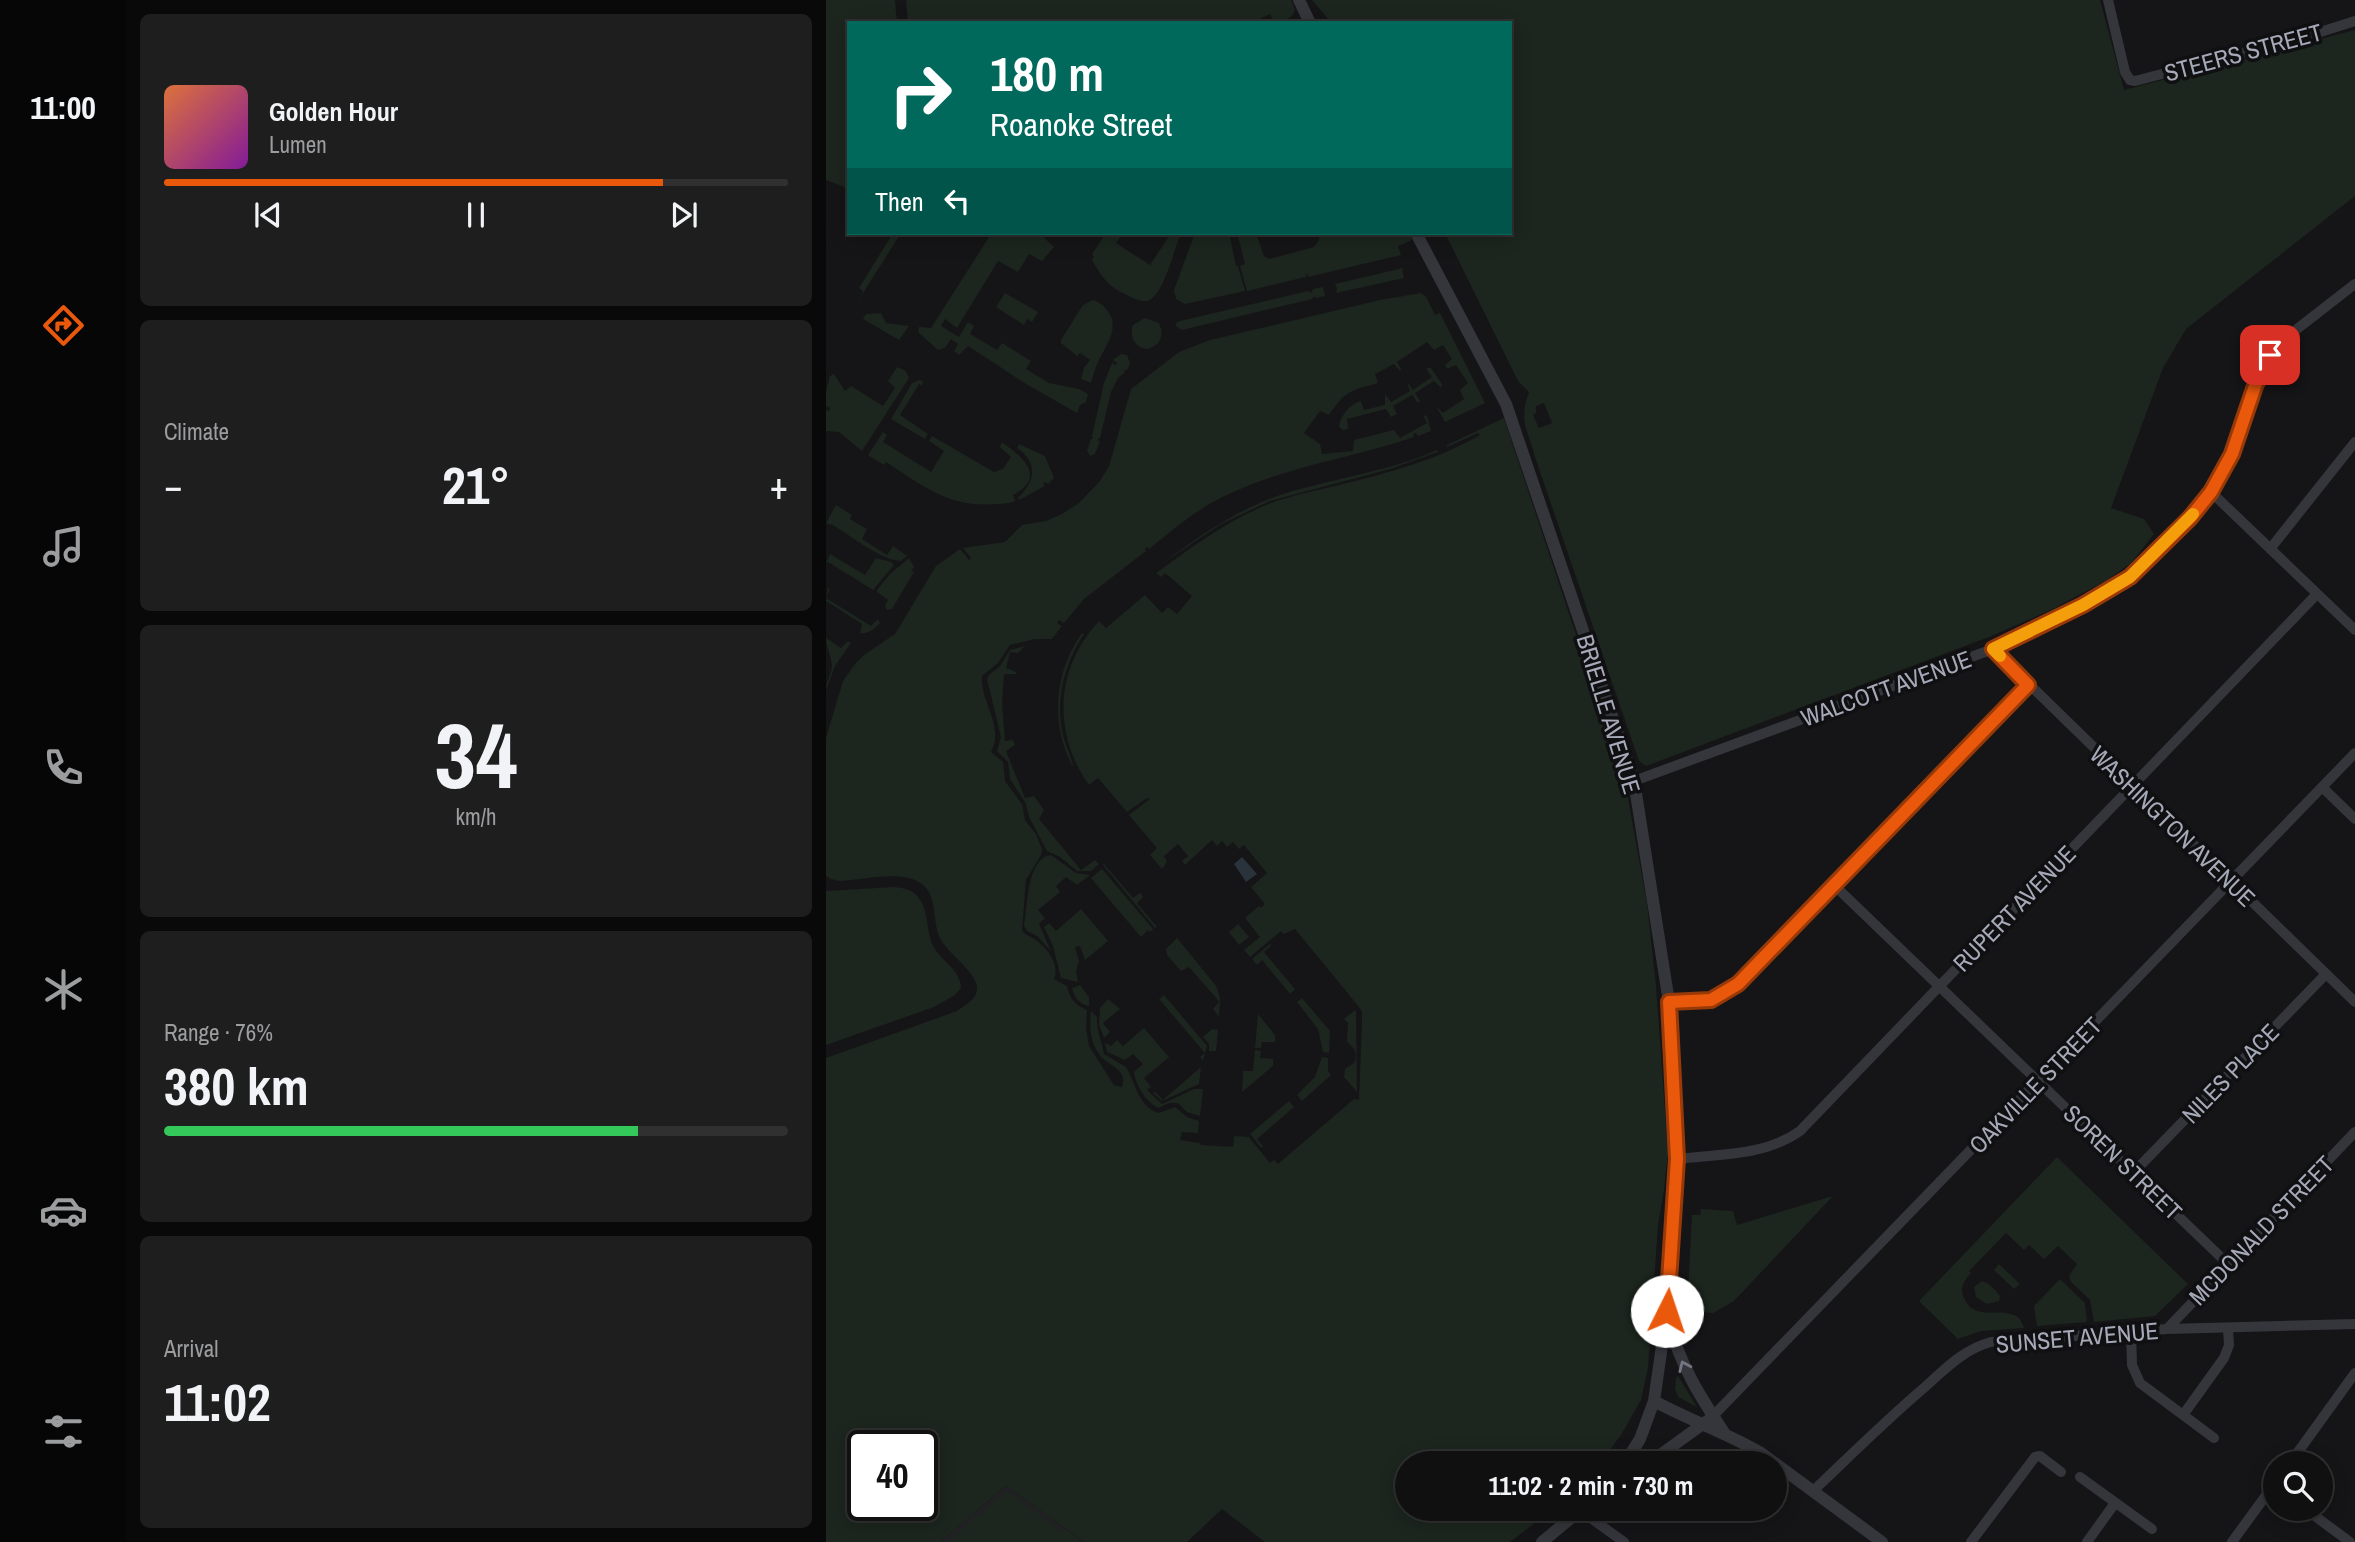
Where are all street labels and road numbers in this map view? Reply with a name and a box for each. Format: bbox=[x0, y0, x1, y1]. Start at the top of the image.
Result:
street label: STEERS STREET bbox=[2161, 16, 2325, 88]
street label: BRIELLE AVENUE bbox=[1570, 631, 1648, 797]
street label: WALCOTT AVENUE bbox=[1796, 642, 1976, 734]
street label: WASHINGTON AVENUE bbox=[2083, 739, 2263, 913]
street label: RUPERT AVENUE bbox=[1945, 838, 2083, 978]
street label: OAKVILLE STREET bbox=[1962, 1010, 2108, 1160]
street label: NILES PLACE bbox=[2174, 1016, 2286, 1130]
street label: SOREN STREET bbox=[2057, 1097, 2189, 1227]
street label: MCDONALD STREET bbox=[2182, 1148, 2340, 1312]
street label: SUNSET AVENUE bbox=[1994, 1314, 2160, 1360]

